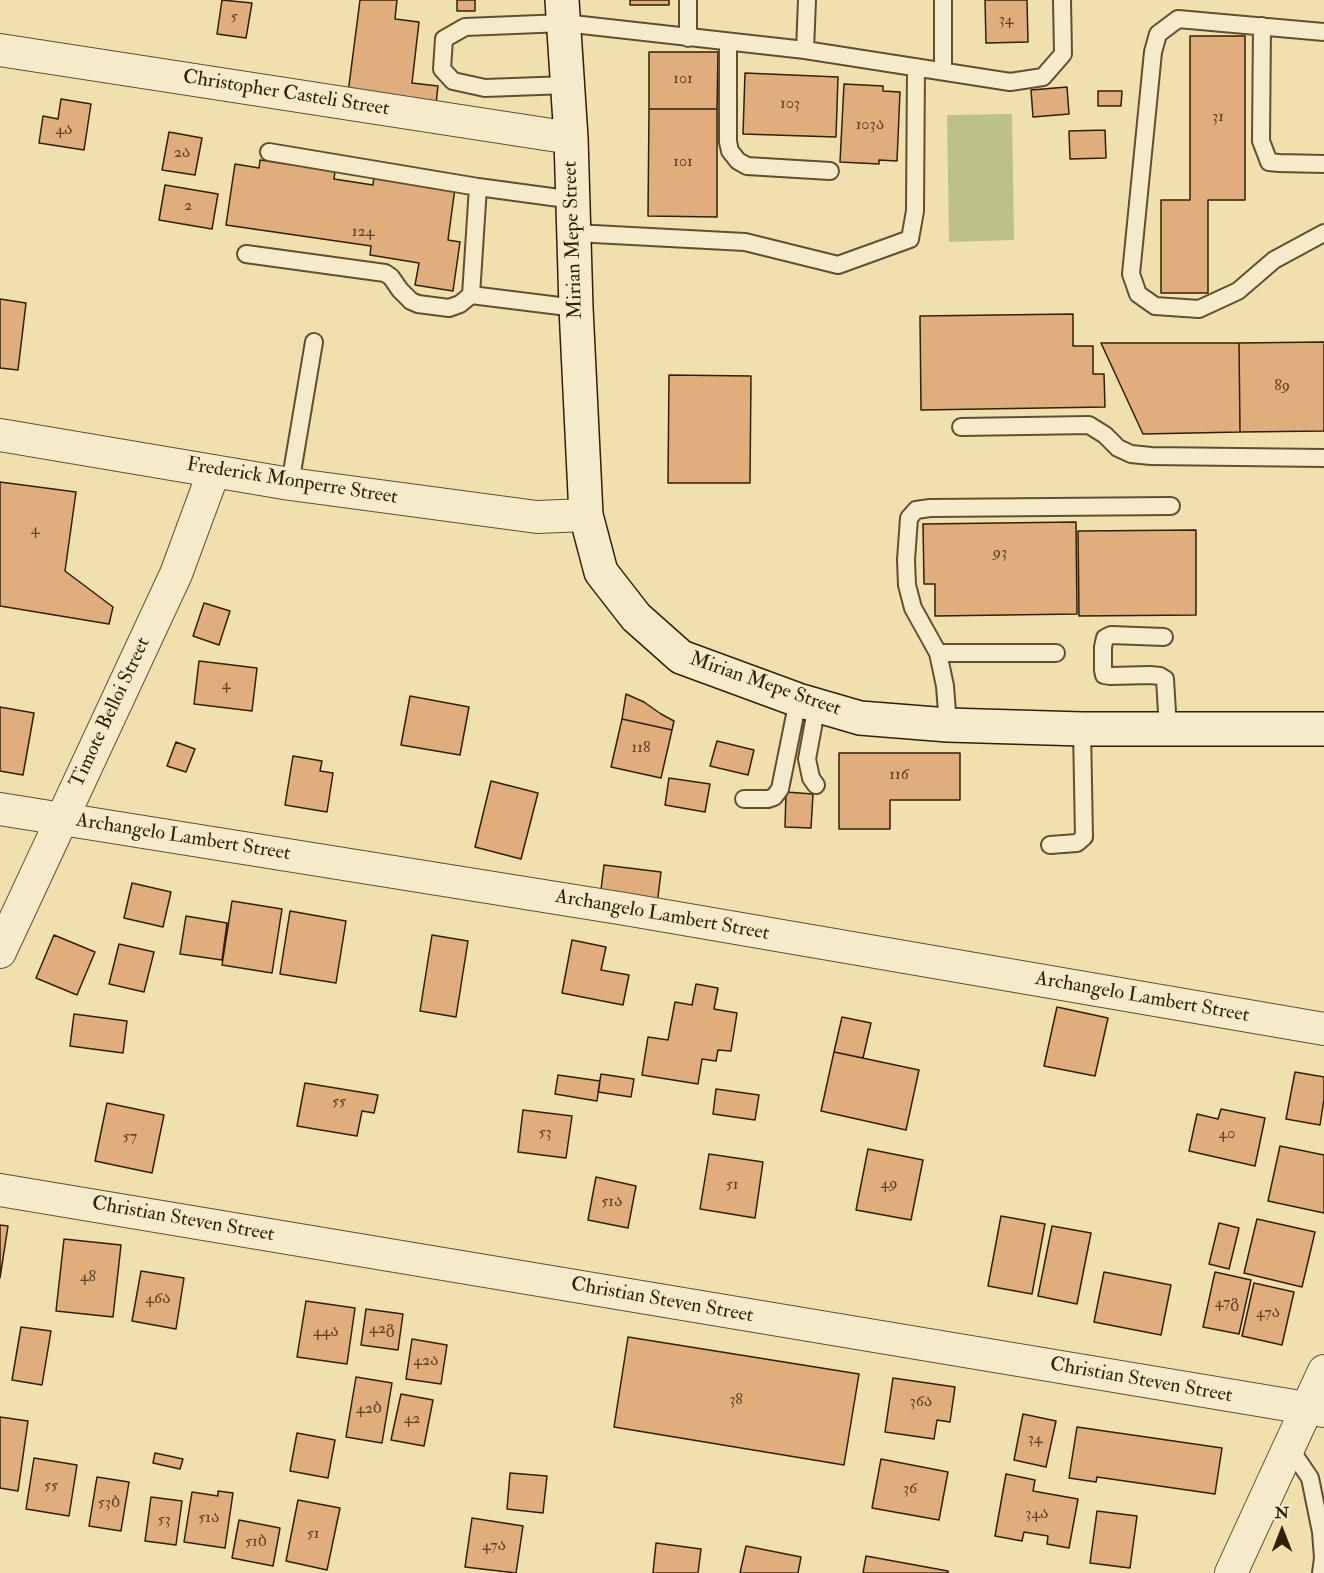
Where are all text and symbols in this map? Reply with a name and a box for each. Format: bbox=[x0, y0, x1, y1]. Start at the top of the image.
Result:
house number: 5 bbox=[230, 8, 238, 28]
house number: 34 bbox=[999, 11, 1013, 31]
street label: Christopher Casteli Street bbox=[181, 66, 391, 122]
house number: 101 bbox=[673, 70, 693, 90]
house number: 103 bbox=[780, 95, 800, 115]
house number: 31 bbox=[1212, 108, 1224, 128]
house number: 103ა bbox=[856, 116, 884, 136]
house number: 4ა bbox=[55, 121, 73, 141]
house number: 2ა bbox=[174, 144, 190, 164]
house number: 101 bbox=[673, 153, 693, 173]
street label: Mirian Mepe Street bbox=[559, 160, 589, 320]
house number: 2 bbox=[184, 197, 192, 217]
house number: 124 bbox=[352, 223, 374, 243]
house number: 89 bbox=[1274, 377, 1290, 397]
street label: Frederick Monperre Street bbox=[185, 453, 399, 511]
house number: 4 bbox=[31, 521, 39, 541]
house number: 93 bbox=[993, 544, 1007, 564]
street label: Timote Belloi Street bbox=[66, 634, 156, 792]
street label: Mirian Mepe Street bbox=[686, 648, 844, 722]
house number: 4 bbox=[222, 676, 230, 696]
house number: 118 bbox=[632, 739, 650, 759]
house number: 116 bbox=[889, 766, 909, 786]
street label: Archangelo Lambert Street bbox=[74, 809, 292, 867]
street label: Archangelo Lambert Street bbox=[553, 885, 771, 947]
street label: Archangelo Lambert Street bbox=[1033, 967, 1251, 1029]
house number: 55 bbox=[332, 1093, 346, 1113]
house number: 53 bbox=[538, 1124, 552, 1144]
house number: 40 bbox=[1219, 1125, 1235, 1145]
house number: 57 bbox=[123, 1128, 137, 1148]
house number: 49 bbox=[881, 1175, 897, 1195]
house number: 51 bbox=[726, 1176, 738, 1196]
street label: Christian Steven Street bbox=[90, 1192, 276, 1248]
house number: 51ა bbox=[601, 1193, 623, 1213]
house number: 48 bbox=[80, 1268, 96, 1288]
street label: Christian Steven Street bbox=[569, 1273, 755, 1329]
house number: 46ა bbox=[145, 1290, 171, 1310]
house number: 47გ bbox=[1215, 1294, 1239, 1314]
house number: 47ა bbox=[1256, 1304, 1280, 1324]
house number: 42გ bbox=[369, 1320, 395, 1340]
house number: 44ა bbox=[313, 1323, 339, 1343]
house number: 42ა bbox=[413, 1352, 439, 1372]
street label: Christian Steven Street bbox=[1048, 1353, 1234, 1409]
house number: 38 bbox=[729, 1391, 743, 1411]
house number: 36ა bbox=[910, 1393, 932, 1413]
house number: 42ბ bbox=[356, 1400, 382, 1420]
house number: 42 bbox=[404, 1410, 420, 1430]
house number: 34 bbox=[1028, 1430, 1042, 1450]
house number: 55 bbox=[44, 1477, 58, 1497]
house number: 36 bbox=[903, 1480, 917, 1500]
house number: 53ბ bbox=[98, 1494, 120, 1514]
north arrow bbox=[1252, 1501, 1312, 1561]
text: N bbox=[1275, 1503, 1289, 1523]
house number: 34ა bbox=[1025, 1505, 1049, 1525]
house number: 51ა bbox=[198, 1509, 220, 1529]
house number: 53 bbox=[157, 1511, 171, 1531]
house number: 51 bbox=[307, 1525, 319, 1545]
house number: 51ბ bbox=[245, 1533, 267, 1553]
house number: 47ა bbox=[482, 1537, 506, 1557]

